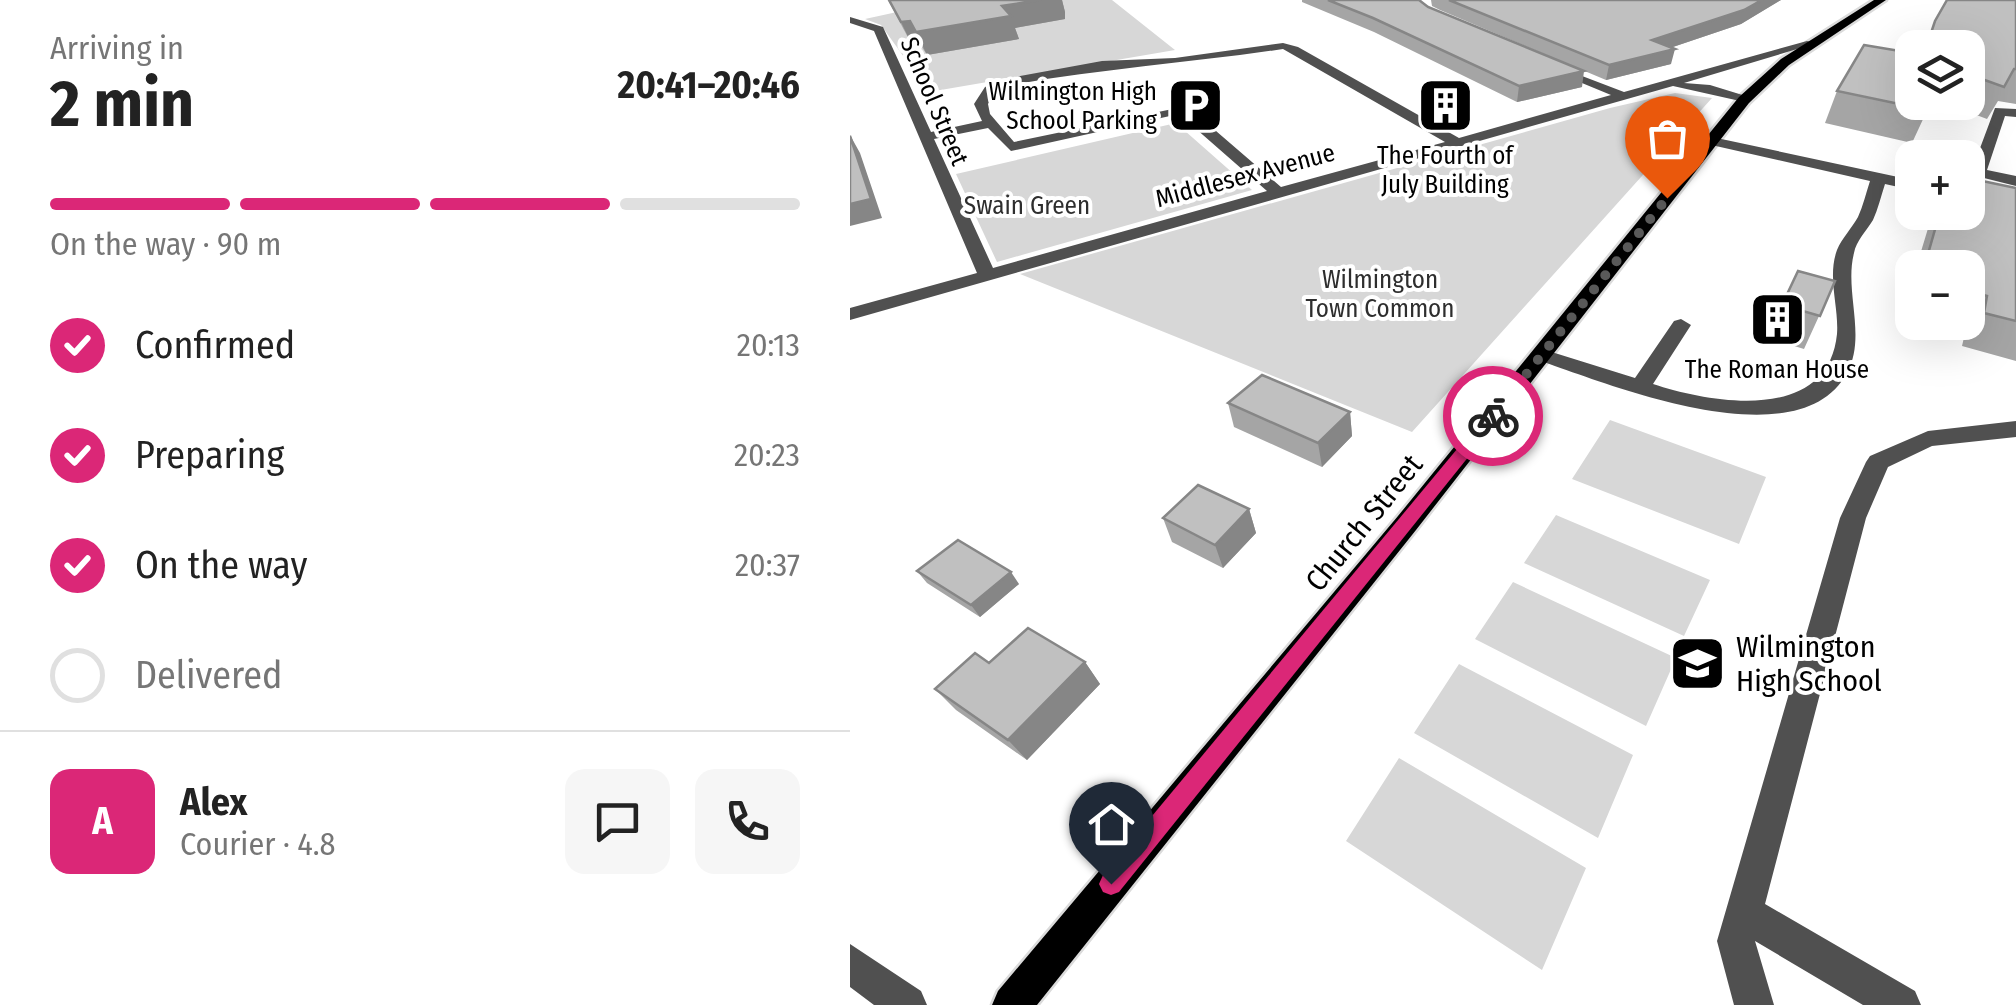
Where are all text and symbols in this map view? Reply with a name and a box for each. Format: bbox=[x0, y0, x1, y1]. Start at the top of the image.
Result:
text: Arriving in bbox=[50, 29, 184, 67]
map controls bbox=[1895, 30, 1985, 340]
button: layers bbox=[1895, 30, 1985, 120]
street label: School Street bbox=[894, 33, 975, 171]
text: 20:41–20:46 bbox=[618, 62, 800, 108]
text: 2 min bbox=[50, 65, 194, 143]
parking icon: Wilmington High School Parking bbox=[1166, 75, 1226, 135]
building icon: The Fourth of July Building bbox=[1415, 76, 1475, 136]
place label: Wilmington High School Parking bbox=[989, 77, 1157, 136]
pin bbox=[1625, 96, 1710, 199]
icon: bag bbox=[1640, 111, 1695, 166]
street label: Middlesex Avenue bbox=[1152, 138, 1338, 214]
button: + bbox=[1895, 140, 1985, 230]
place label: The Fourth of July Building bbox=[1377, 141, 1515, 200]
park label: Swain Green bbox=[964, 191, 1090, 221]
text: On the way · 90 m bbox=[50, 225, 281, 263]
button: − bbox=[1895, 250, 1985, 340]
park label: Wilmington Town Common bbox=[1306, 265, 1454, 324]
building icon: The Roman House bbox=[1747, 290, 1807, 350]
icon: check bbox=[50, 318, 105, 373]
text: Confirmed bbox=[135, 322, 295, 368]
text: 20:13 bbox=[737, 326, 800, 364]
place label: The Roman House bbox=[1685, 355, 1869, 385]
courier bbox=[1443, 366, 1543, 466]
icon: bike bbox=[1466, 389, 1521, 444]
icon: check bbox=[50, 428, 105, 483]
text: Preparing bbox=[135, 432, 284, 478]
text: 20:23 bbox=[734, 436, 800, 474]
street label: Church Street bbox=[1298, 447, 1430, 599]
icon: check bbox=[50, 538, 105, 593]
text: On the way bbox=[135, 542, 307, 588]
text: 20:37 bbox=[735, 546, 800, 584]
place label: Wilmington High School bbox=[1736, 629, 1882, 699]
school or university icon: Wilmington High School bbox=[1667, 634, 1727, 694]
text: Delivered bbox=[135, 652, 282, 698]
button: chat bbox=[565, 769, 670, 874]
button: phone bbox=[695, 769, 800, 874]
text: Alex bbox=[180, 779, 247, 825]
pin bbox=[1069, 782, 1154, 885]
icon: home bbox=[1084, 797, 1139, 852]
text: A bbox=[92, 798, 113, 844]
text: Courier · 4.8 bbox=[180, 825, 336, 863]

